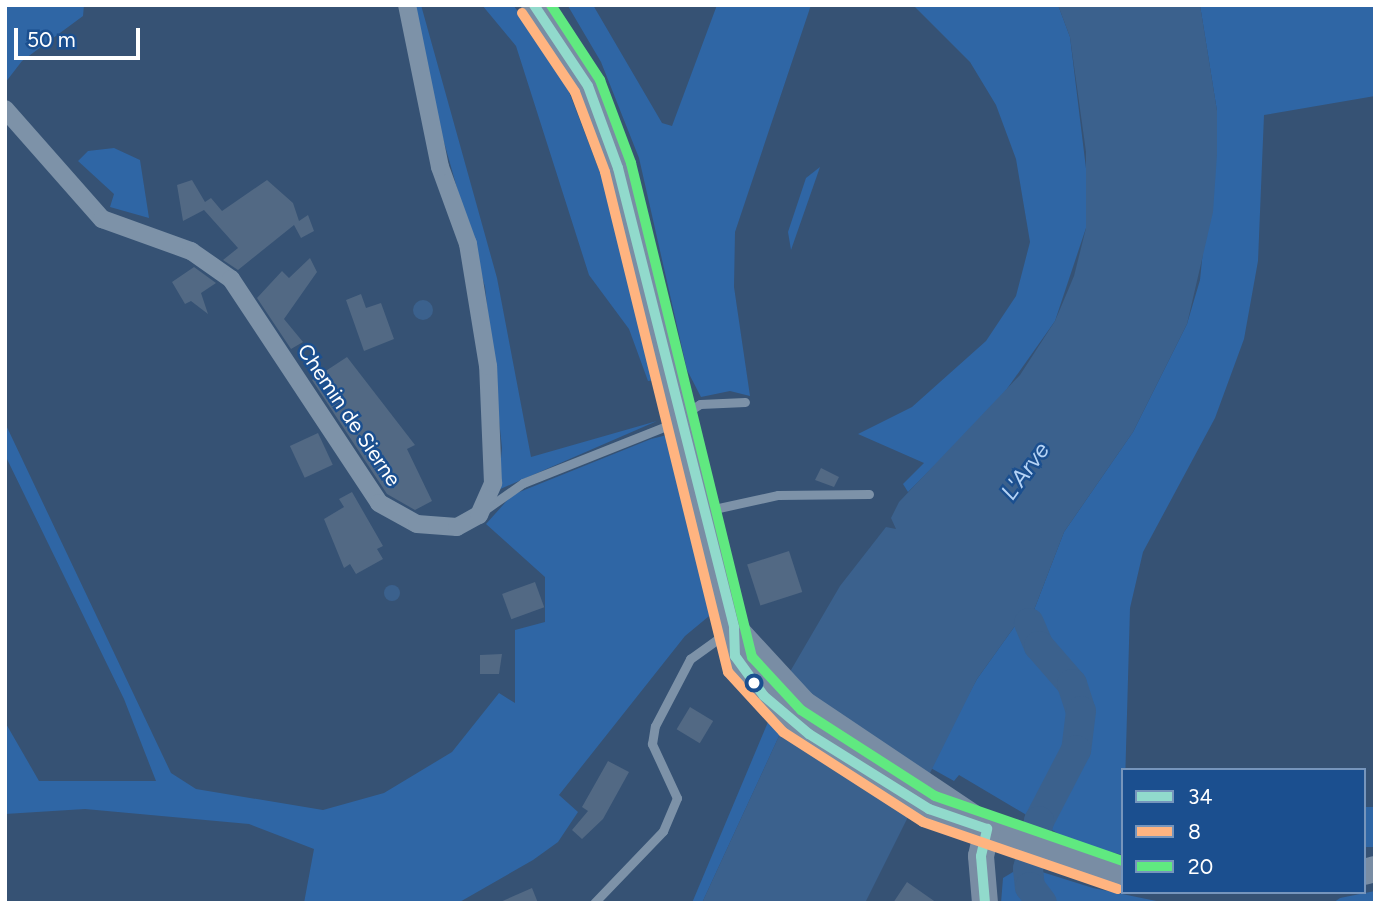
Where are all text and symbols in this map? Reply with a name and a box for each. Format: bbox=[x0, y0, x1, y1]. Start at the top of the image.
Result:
scale bar bbox=[18, 14, 144, 58]
text: 50 m bbox=[27, 27, 76, 52]
street label: Chemin de Sierne bbox=[292, 339, 406, 491]
water label: L'Arve bbox=[995, 437, 1055, 505]
unlabelled marker bbox=[747, 676, 761, 690]
legend bbox=[1121, 768, 1366, 894]
text: 34 bbox=[1188, 784, 1212, 809]
text: 8 bbox=[1188, 819, 1201, 844]
text: 20 bbox=[1188, 854, 1213, 879]

